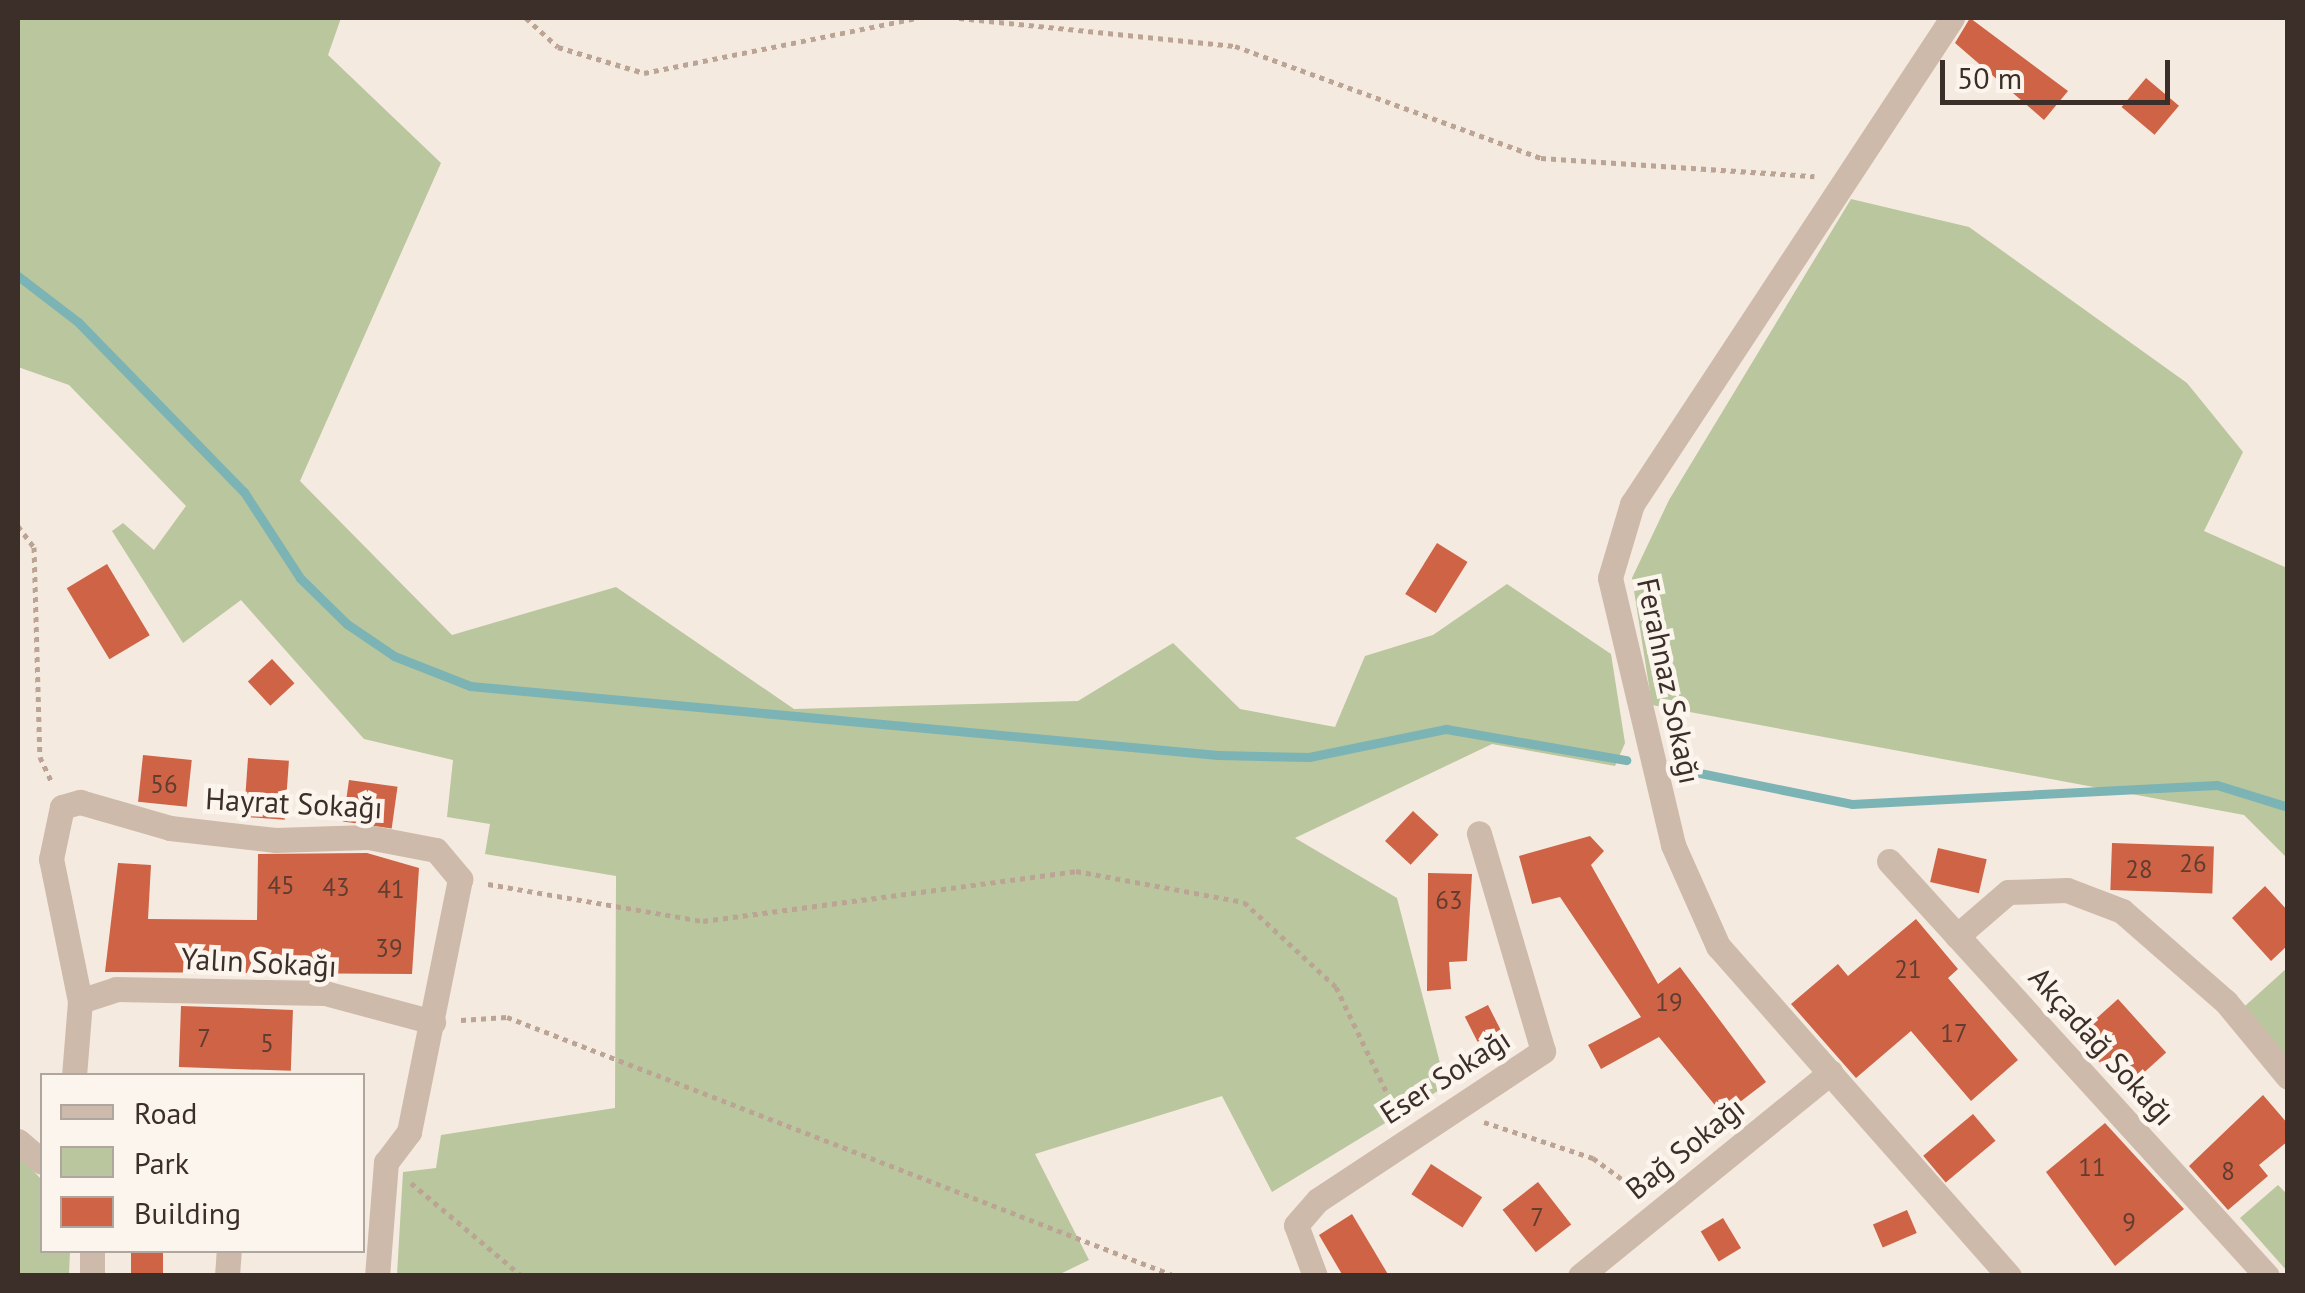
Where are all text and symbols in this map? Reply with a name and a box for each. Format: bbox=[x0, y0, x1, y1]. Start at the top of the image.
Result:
scale bar bbox=[1945, 40, 2175, 102]
text: 50 m bbox=[1957, 58, 2022, 97]
street label: Ferahnaz Sokağı bbox=[1630, 574, 1708, 788]
house number: 56 bbox=[150, 769, 178, 799]
street label: Hayrat Sokağı bbox=[204, 780, 384, 826]
house number: 26 bbox=[2179, 848, 2207, 878]
house number: 28 bbox=[2125, 854, 2153, 884]
house number: 45 bbox=[267, 870, 295, 900]
house number: 43 bbox=[322, 872, 350, 902]
house number: 41 bbox=[377, 874, 405, 904]
house number: 63 bbox=[1435, 885, 1463, 915]
house number: 39 bbox=[375, 933, 403, 963]
street label: Yalın Sokağı bbox=[180, 940, 338, 984]
house number: 21 bbox=[1894, 954, 1922, 984]
street label: Akçadağ Sokağı bbox=[2022, 959, 2182, 1133]
house number: 19 bbox=[1655, 987, 1683, 1017]
house number: 17 bbox=[1940, 1018, 1968, 1048]
street label: Eser Sokağı bbox=[1373, 1021, 1517, 1131]
house number: 7 bbox=[197, 1023, 211, 1053]
house number: 5 bbox=[260, 1028, 274, 1058]
legend bbox=[40, 1073, 365, 1253]
street label: Bağ Sokağı bbox=[1619, 1089, 1751, 1207]
text: Road bbox=[134, 1093, 198, 1132]
text: Park bbox=[134, 1143, 189, 1182]
house number: 11 bbox=[2078, 1152, 2106, 1182]
house number: 8 bbox=[2221, 1156, 2235, 1186]
text: Building bbox=[134, 1193, 241, 1232]
house number: 7 bbox=[1530, 1202, 1544, 1232]
house number: 9 bbox=[2122, 1207, 2136, 1237]

